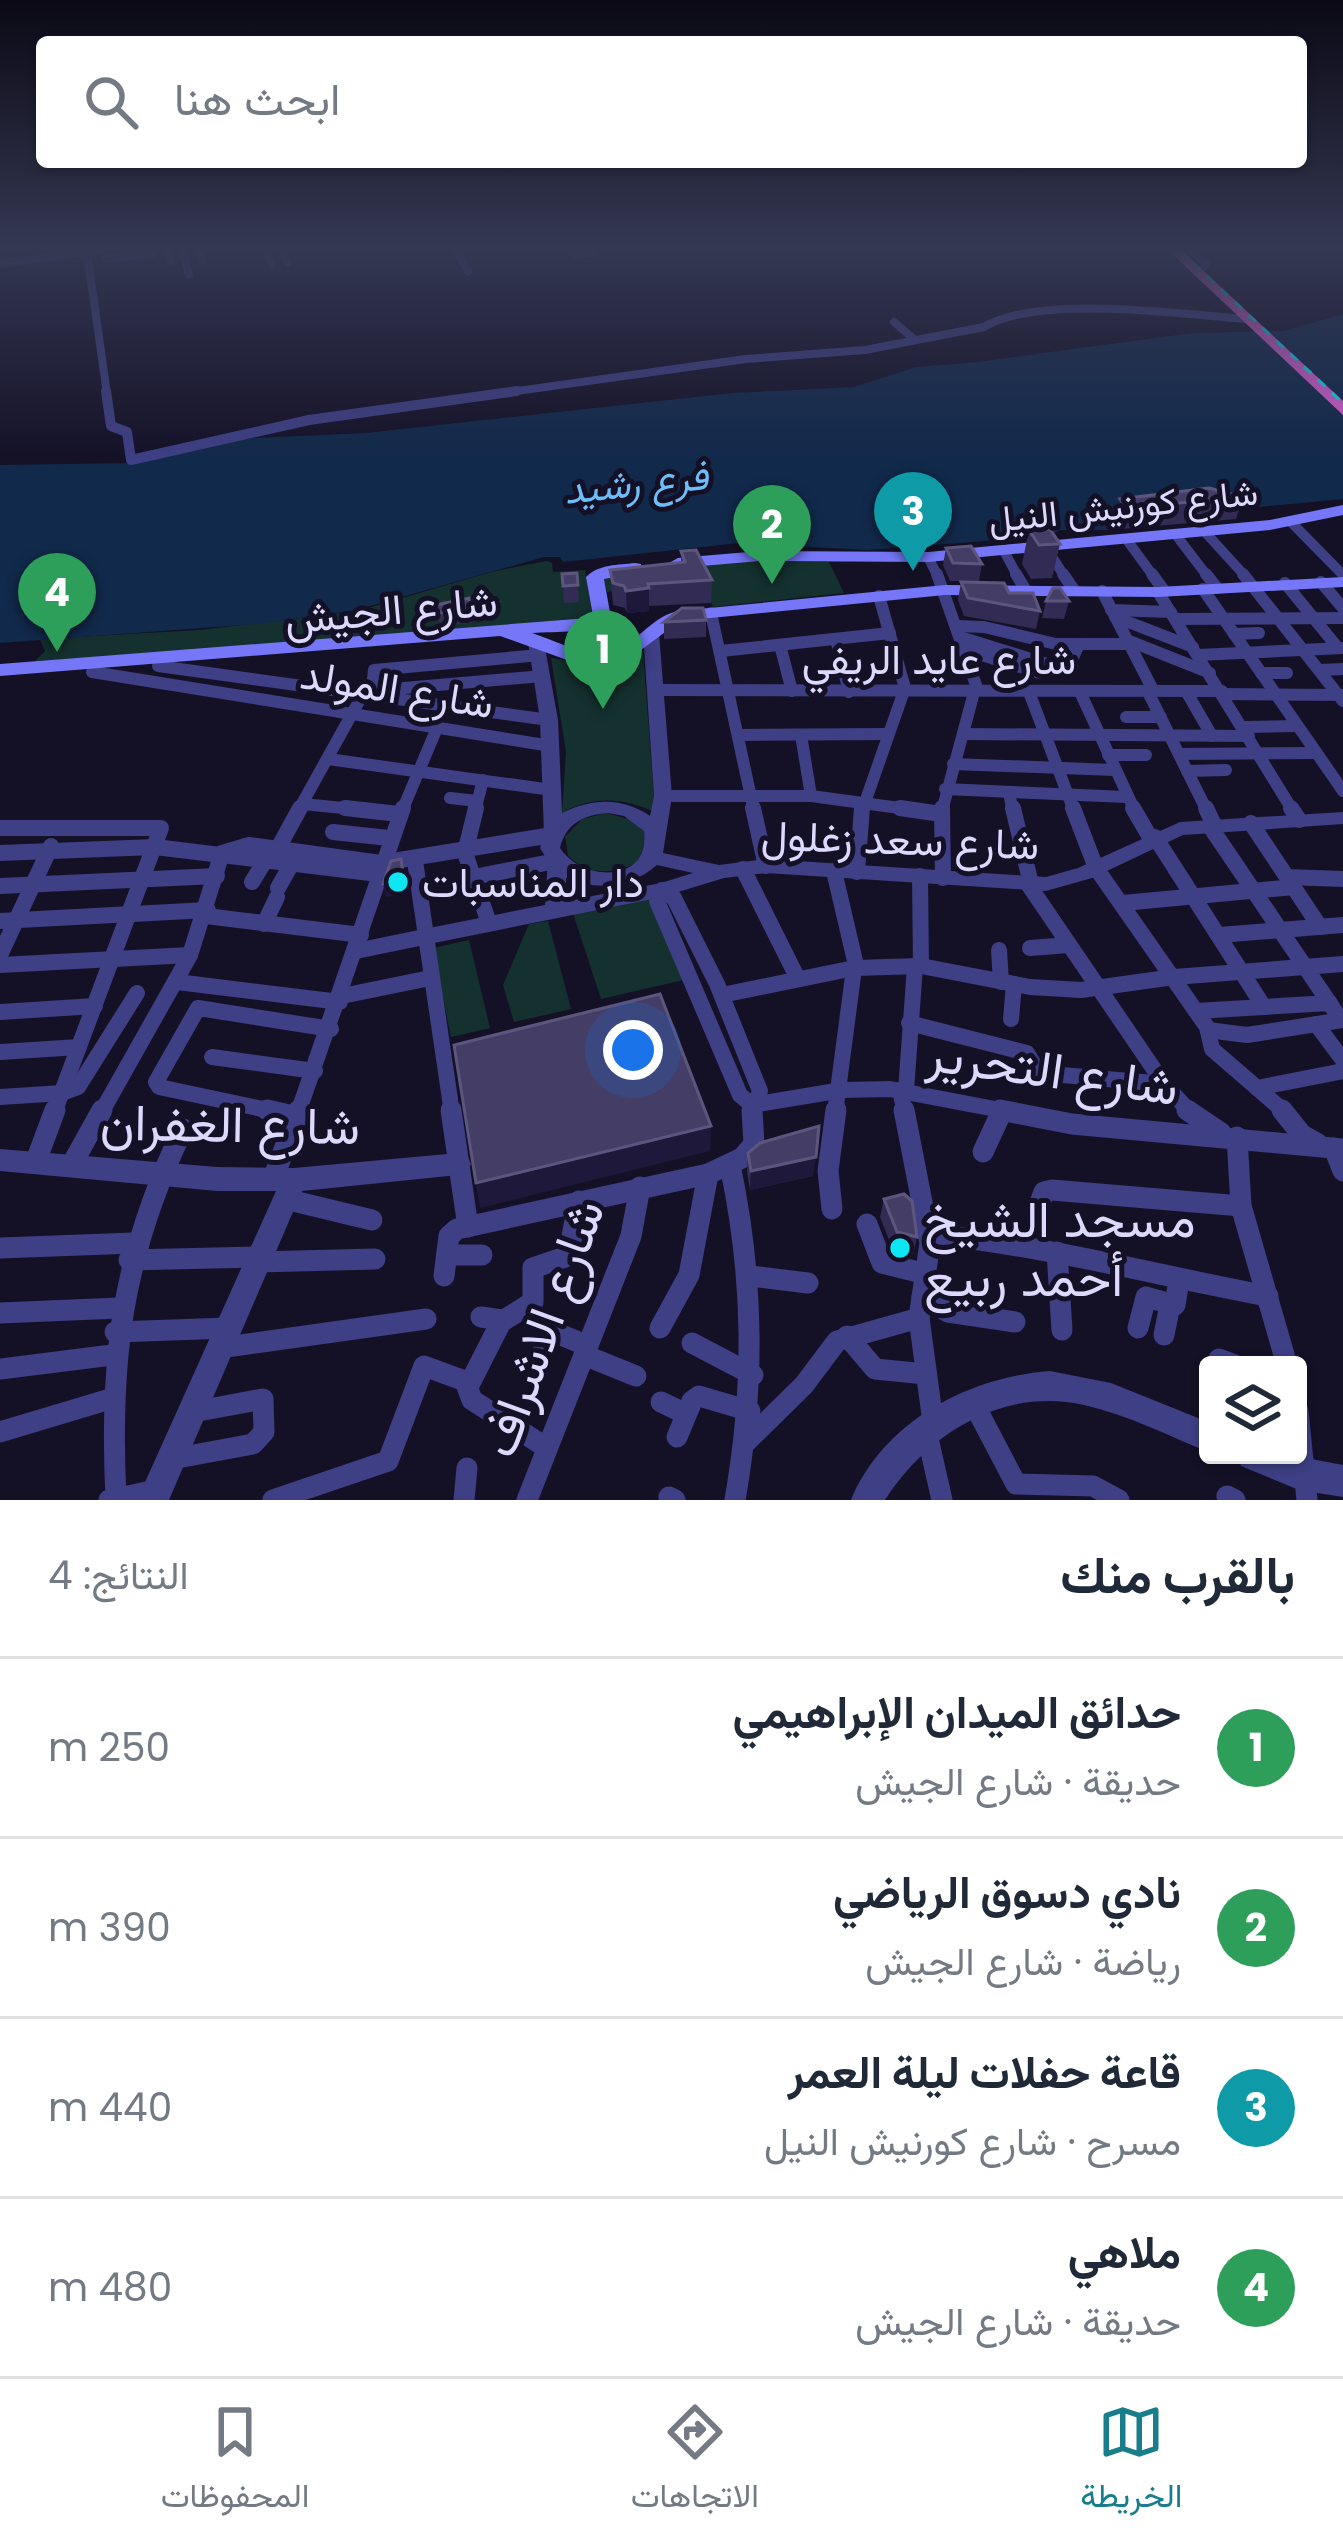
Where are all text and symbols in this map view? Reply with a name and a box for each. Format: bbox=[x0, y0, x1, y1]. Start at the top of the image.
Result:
search box bbox=[36, 36, 1307, 168]
text: ابحث هنا bbox=[174, 68, 340, 131]
icon: search bbox=[78, 69, 144, 135]
water label: فرع رشيد bbox=[561, 448, 712, 518]
street label: شارع كورنيش النيل bbox=[986, 466, 1260, 546]
pin: 3 bbox=[874, 472, 952, 571]
pin: 2 bbox=[733, 485, 811, 584]
pin: 4 bbox=[18, 553, 96, 652]
street label: شارع الجيش bbox=[282, 571, 500, 649]
pin: 1 bbox=[564, 610, 642, 709]
street label: شارع عايد الريفي bbox=[802, 630, 1076, 694]
street label: شارع المولد bbox=[296, 645, 498, 733]
street label: شارع سعد زغلول bbox=[760, 806, 1040, 874]
place label: دار المناسبات bbox=[422, 853, 644, 912]
marker: دار المناسبات bbox=[385, 869, 411, 895]
street label: شارع التحرير bbox=[922, 1017, 1183, 1123]
your location bbox=[603, 1020, 663, 1080]
street label: شارع الغفران bbox=[99, 1086, 361, 1162]
place label: مسجد الشيخ أحمد ربيع bbox=[924, 1183, 1196, 1314]
street label: شارع الاشراف bbox=[462, 1189, 622, 1467]
marker: مسجد الشيخ أحمد ربيع bbox=[887, 1235, 913, 1261]
map controls bbox=[1199, 1356, 1307, 1464]
button: layers bbox=[1199, 1356, 1307, 1464]
text: بالقرب منك bbox=[1060, 1539, 1295, 1611]
text: النتائج: 4 bbox=[48, 1548, 189, 1603]
text: حدائق الميدان الإبراهيمي bbox=[733, 1681, 1181, 1744]
text: 250 m bbox=[48, 1720, 170, 1775]
text: 1 bbox=[1249, 1720, 1263, 1775]
text: حديقة · شارع الجيش bbox=[855, 1754, 1181, 1809]
text: نادي دسوق الرياضي bbox=[833, 1861, 1181, 1924]
text: 390 m bbox=[48, 1900, 171, 1955]
text: 2 bbox=[1245, 1900, 1267, 1955]
text: رياضة · شارع الجيش bbox=[865, 1934, 1181, 1989]
text: قاعة حفلات ليلة العمر bbox=[788, 2041, 1181, 2104]
text: 440 m bbox=[48, 2080, 172, 2135]
text: 3 bbox=[1244, 2080, 1268, 2135]
text: مسرح · شارع كورنيش النيل bbox=[764, 2114, 1181, 2169]
text: ملاهي bbox=[1068, 2221, 1181, 2284]
text: 480 m bbox=[48, 2260, 172, 2315]
text: 4 bbox=[1243, 2260, 1269, 2315]
text: حديقة · شارع الجيش bbox=[855, 2294, 1181, 2349]
tab: المحفوظات bbox=[161, 2399, 309, 2525]
tab: الاتجاهات bbox=[631, 2399, 759, 2525]
tab: الخريطة bbox=[1080, 2399, 1182, 2525]

